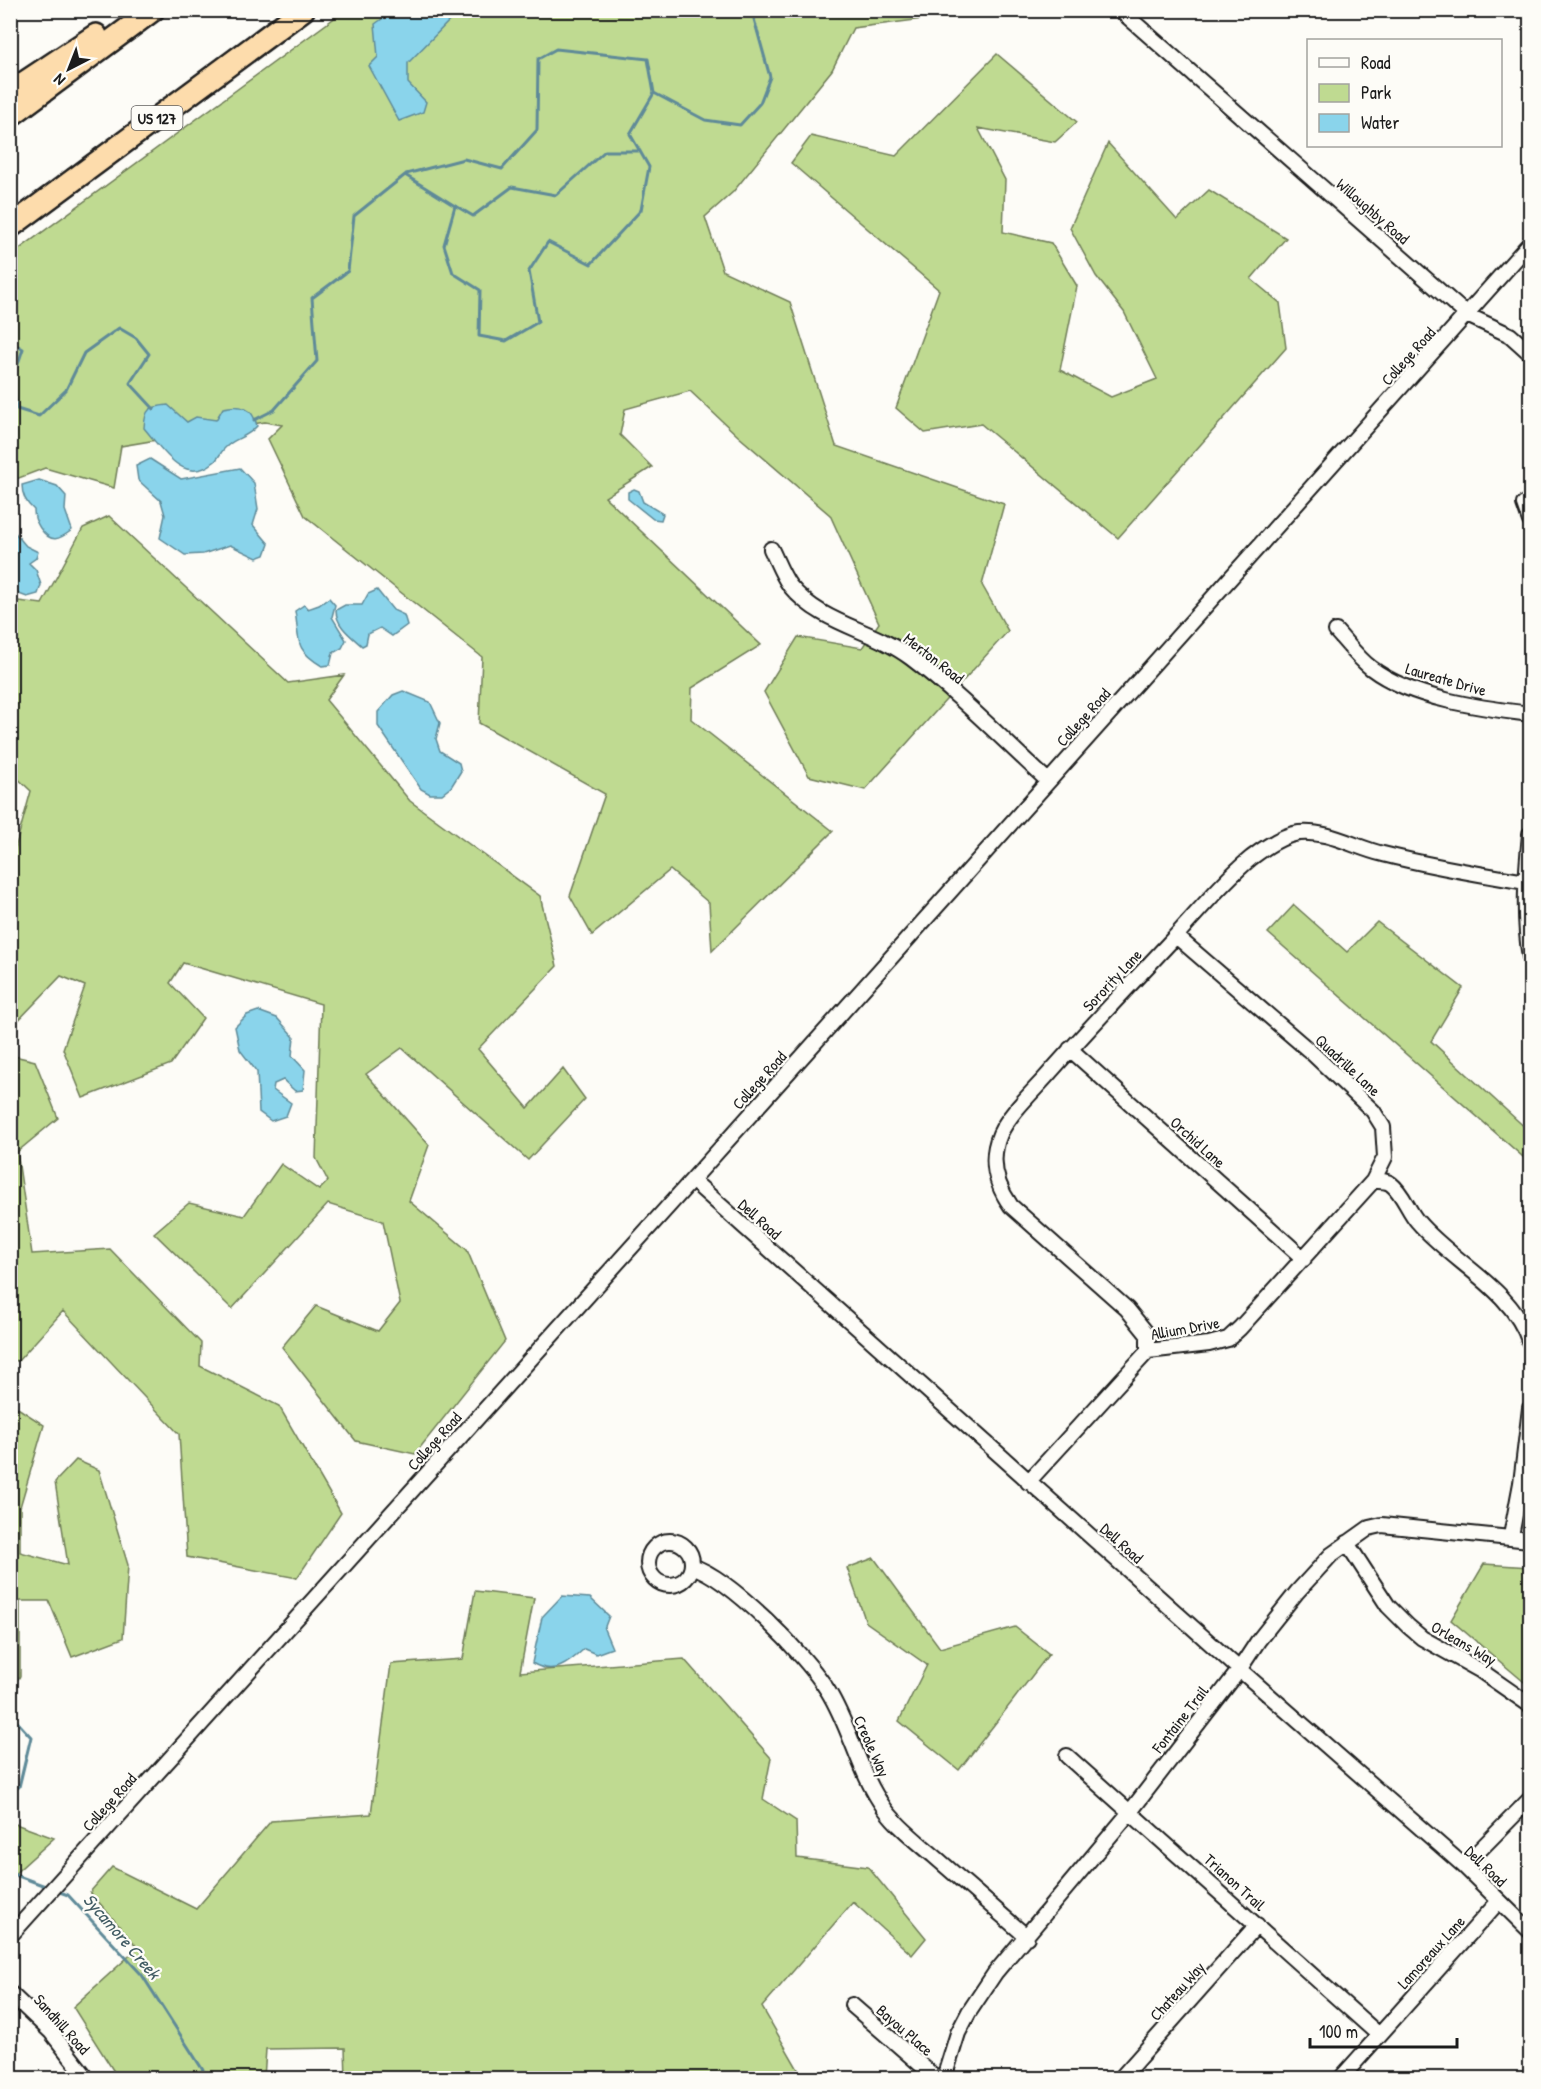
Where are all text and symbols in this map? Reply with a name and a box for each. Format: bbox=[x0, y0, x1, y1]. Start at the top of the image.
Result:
north arrow bbox=[39, 39, 99, 99]
legend bbox=[1307, 39, 1502, 147]
text: Road bbox=[1361, 50, 1391, 75]
text: N bbox=[48, 69, 69, 91]
text: Park bbox=[1361, 80, 1392, 105]
road number: US 127 bbox=[132, 106, 182, 130]
text: Water bbox=[1361, 110, 1399, 135]
street label: Willoughby Road bbox=[1332, 173, 1414, 249]
street label: College Road bbox=[1376, 322, 1440, 390]
street label: Merton Road bbox=[899, 627, 969, 689]
street label: Laureate Drive bbox=[1403, 657, 1490, 701]
street label: College Road bbox=[1051, 683, 1115, 751]
street label: Sorority Lane bbox=[1077, 944, 1147, 1016]
street label: Quadrille Lane bbox=[1311, 1029, 1386, 1101]
street label: College Road bbox=[727, 1046, 791, 1114]
street label: Orchid Lane bbox=[1166, 1111, 1231, 1173]
street label: Dell Road bbox=[734, 1194, 786, 1244]
street label: Allium Drive bbox=[1149, 1311, 1222, 1345]
street label: College Road bbox=[402, 1407, 466, 1475]
street label: Dell Road bbox=[1096, 1518, 1148, 1568]
street label: Orleans Way bbox=[1427, 1615, 1501, 1671]
street label: Fontaine Trail bbox=[1146, 1680, 1214, 1758]
street label: Creole Way bbox=[849, 1712, 895, 1780]
street label: College Road bbox=[77, 1768, 141, 1836]
street label: Dell Road bbox=[1460, 1840, 1512, 1892]
street label: Trianon Trail bbox=[1199, 1848, 1271, 1916]
water label: Sycamore Creek bbox=[78, 1888, 167, 1985]
street label: Lamoreaux Lane bbox=[1392, 1910, 1470, 1993]
street label: Chateau Way bbox=[1144, 1956, 1210, 2025]
street label: Sandhill Road bbox=[29, 1989, 95, 2059]
street label: Bayou Place bbox=[872, 1999, 939, 2061]
scale bar bbox=[1310, 2011, 1457, 2049]
text: 100 m bbox=[1319, 2019, 1358, 2044]

